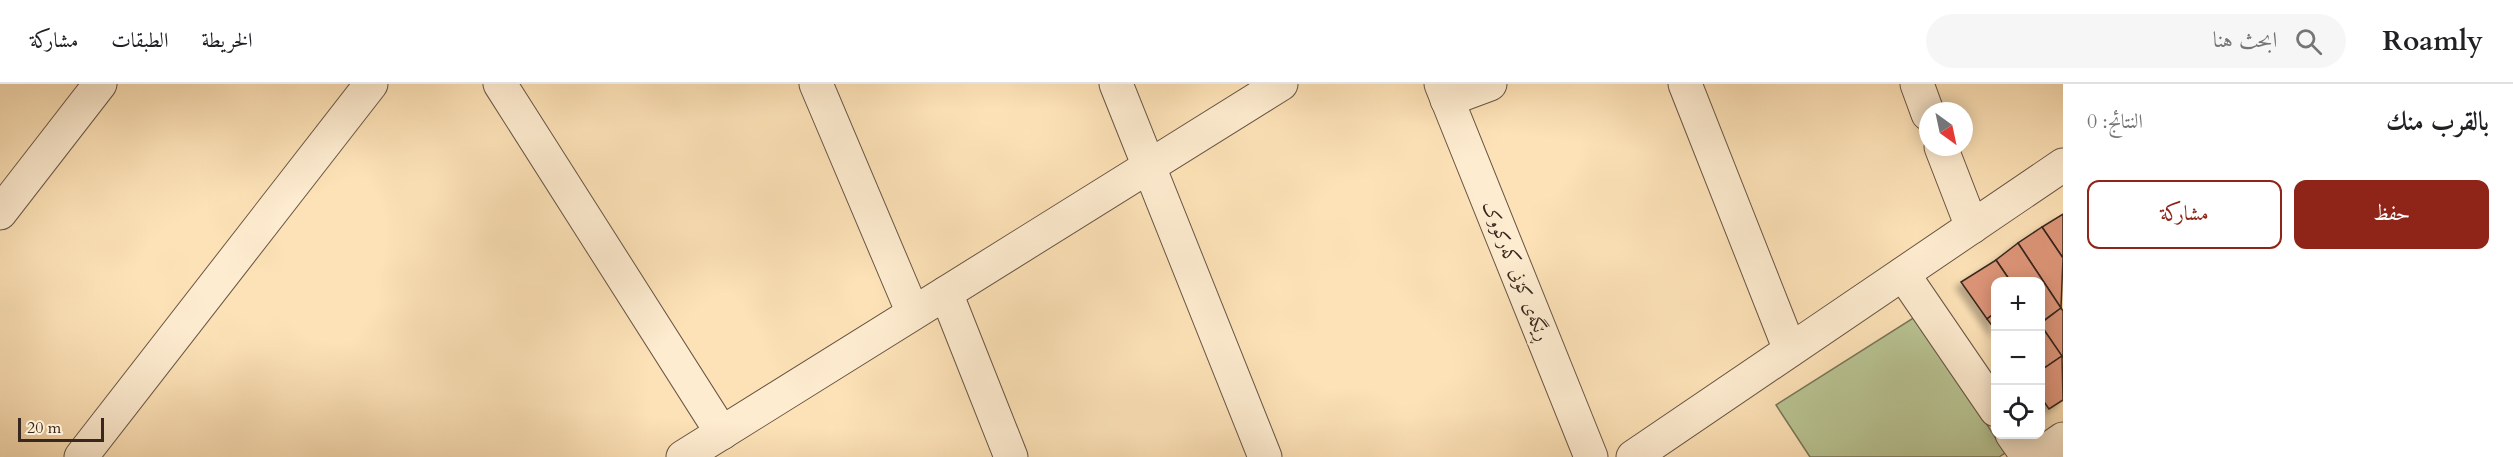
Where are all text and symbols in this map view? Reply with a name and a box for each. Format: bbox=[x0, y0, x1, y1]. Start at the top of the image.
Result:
search box bbox=[1926, 14, 2346, 68]
text: Roamly bbox=[2382, 22, 2483, 60]
text: ابحث هنا bbox=[2213, 25, 2277, 55]
icon: search bbox=[2292, 25, 2325, 58]
text: مشاركة bbox=[30, 26, 78, 55]
text: الطبقات bbox=[111, 26, 168, 55]
text: الخريطة bbox=[201, 26, 253, 55]
north arrow bbox=[1919, 102, 1973, 156]
text: بالقرب منك bbox=[2386, 104, 2489, 139]
text: النتائج: 0 bbox=[2087, 108, 2143, 135]
button: مشاركة bbox=[2087, 180, 2282, 249]
button: حفظ bbox=[2294, 180, 2489, 249]
street label: ڕێگەی کۆنی کەرکووک bbox=[1474, 197, 1555, 346]
map controls bbox=[1991, 277, 2045, 439]
button: + bbox=[1991, 277, 2045, 331]
button: − bbox=[1991, 331, 2045, 385]
button: locate bbox=[1991, 385, 2045, 439]
scale bar bbox=[18, 415, 104, 442]
text: 20 m bbox=[27, 417, 61, 439]

